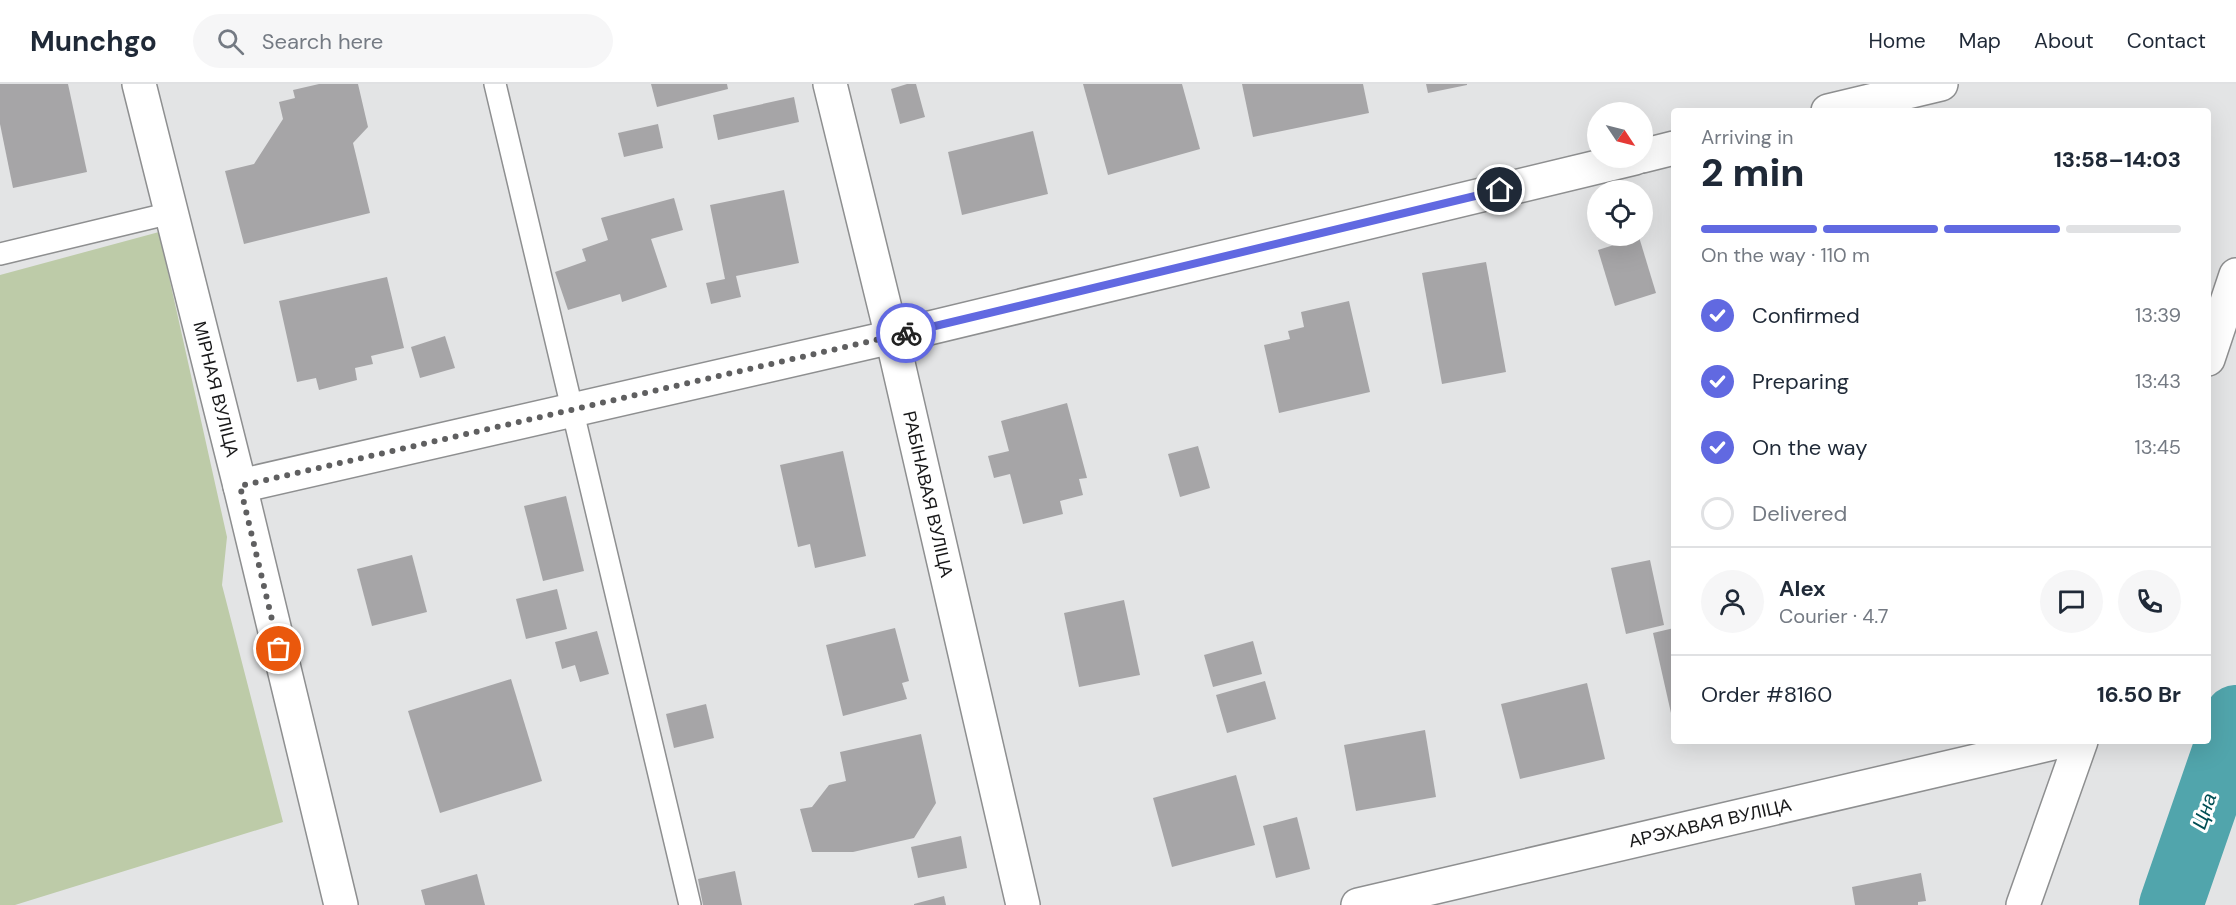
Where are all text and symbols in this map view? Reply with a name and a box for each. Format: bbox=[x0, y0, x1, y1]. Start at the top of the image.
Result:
search box bbox=[193, 14, 613, 68]
text: Munchgo bbox=[30, 23, 157, 60]
icon: search bbox=[214, 25, 247, 58]
text: Search here bbox=[262, 27, 383, 56]
text: Home bbox=[1868, 27, 1926, 55]
text: Map bbox=[1959, 27, 2001, 55]
text: About bbox=[2034, 27, 2094, 55]
text: Contact bbox=[2127, 27, 2206, 55]
north arrow bbox=[1587, 102, 1653, 168]
map controls bbox=[1587, 102, 1653, 246]
text: Arriving in bbox=[1701, 124, 1793, 150]
text: 13:58–14:03 bbox=[2054, 145, 2181, 174]
text: 2 min bbox=[1701, 147, 1805, 198]
pin bbox=[1474, 164, 1525, 215]
icon: home bbox=[1483, 173, 1516, 206]
button: locate bbox=[1587, 180, 1653, 246]
text: On the way · 110 m bbox=[1701, 242, 1870, 268]
icon: check bbox=[1701, 299, 1734, 332]
text: Confirmed bbox=[1752, 301, 1860, 330]
text: 13:39 bbox=[2135, 302, 2181, 328]
courier bbox=[876, 303, 936, 363]
icon: bike bbox=[890, 317, 923, 350]
street label: МІРНАЯ ВУЛІЦА bbox=[188, 319, 244, 459]
icon: check bbox=[1701, 365, 1734, 398]
text: Preparing bbox=[1752, 367, 1849, 396]
text: 13:43 bbox=[2135, 368, 2181, 394]
street label: РАБІНАВАЯ ВУЛІЦА bbox=[897, 408, 959, 580]
icon: check bbox=[1701, 431, 1734, 464]
text: On the way bbox=[1752, 433, 1867, 462]
text: 13:45 bbox=[2135, 434, 2181, 460]
text: Delivered bbox=[1752, 499, 1847, 528]
button: person bbox=[1701, 570, 1764, 633]
button: chat bbox=[2040, 570, 2103, 633]
button: phone bbox=[2118, 570, 2181, 633]
text: Alex bbox=[1779, 574, 1826, 603]
text: Courier · 4.7 bbox=[1779, 603, 1888, 629]
pin bbox=[253, 623, 304, 674]
icon: bag bbox=[262, 632, 295, 665]
text: Order #8160 bbox=[1701, 680, 1832, 709]
text: 16.50 Br bbox=[2097, 680, 2181, 709]
water label: Цна bbox=[2186, 789, 2222, 833]
street label: АРЭХАВАЯ ВУЛІЦА bbox=[1626, 793, 1794, 853]

